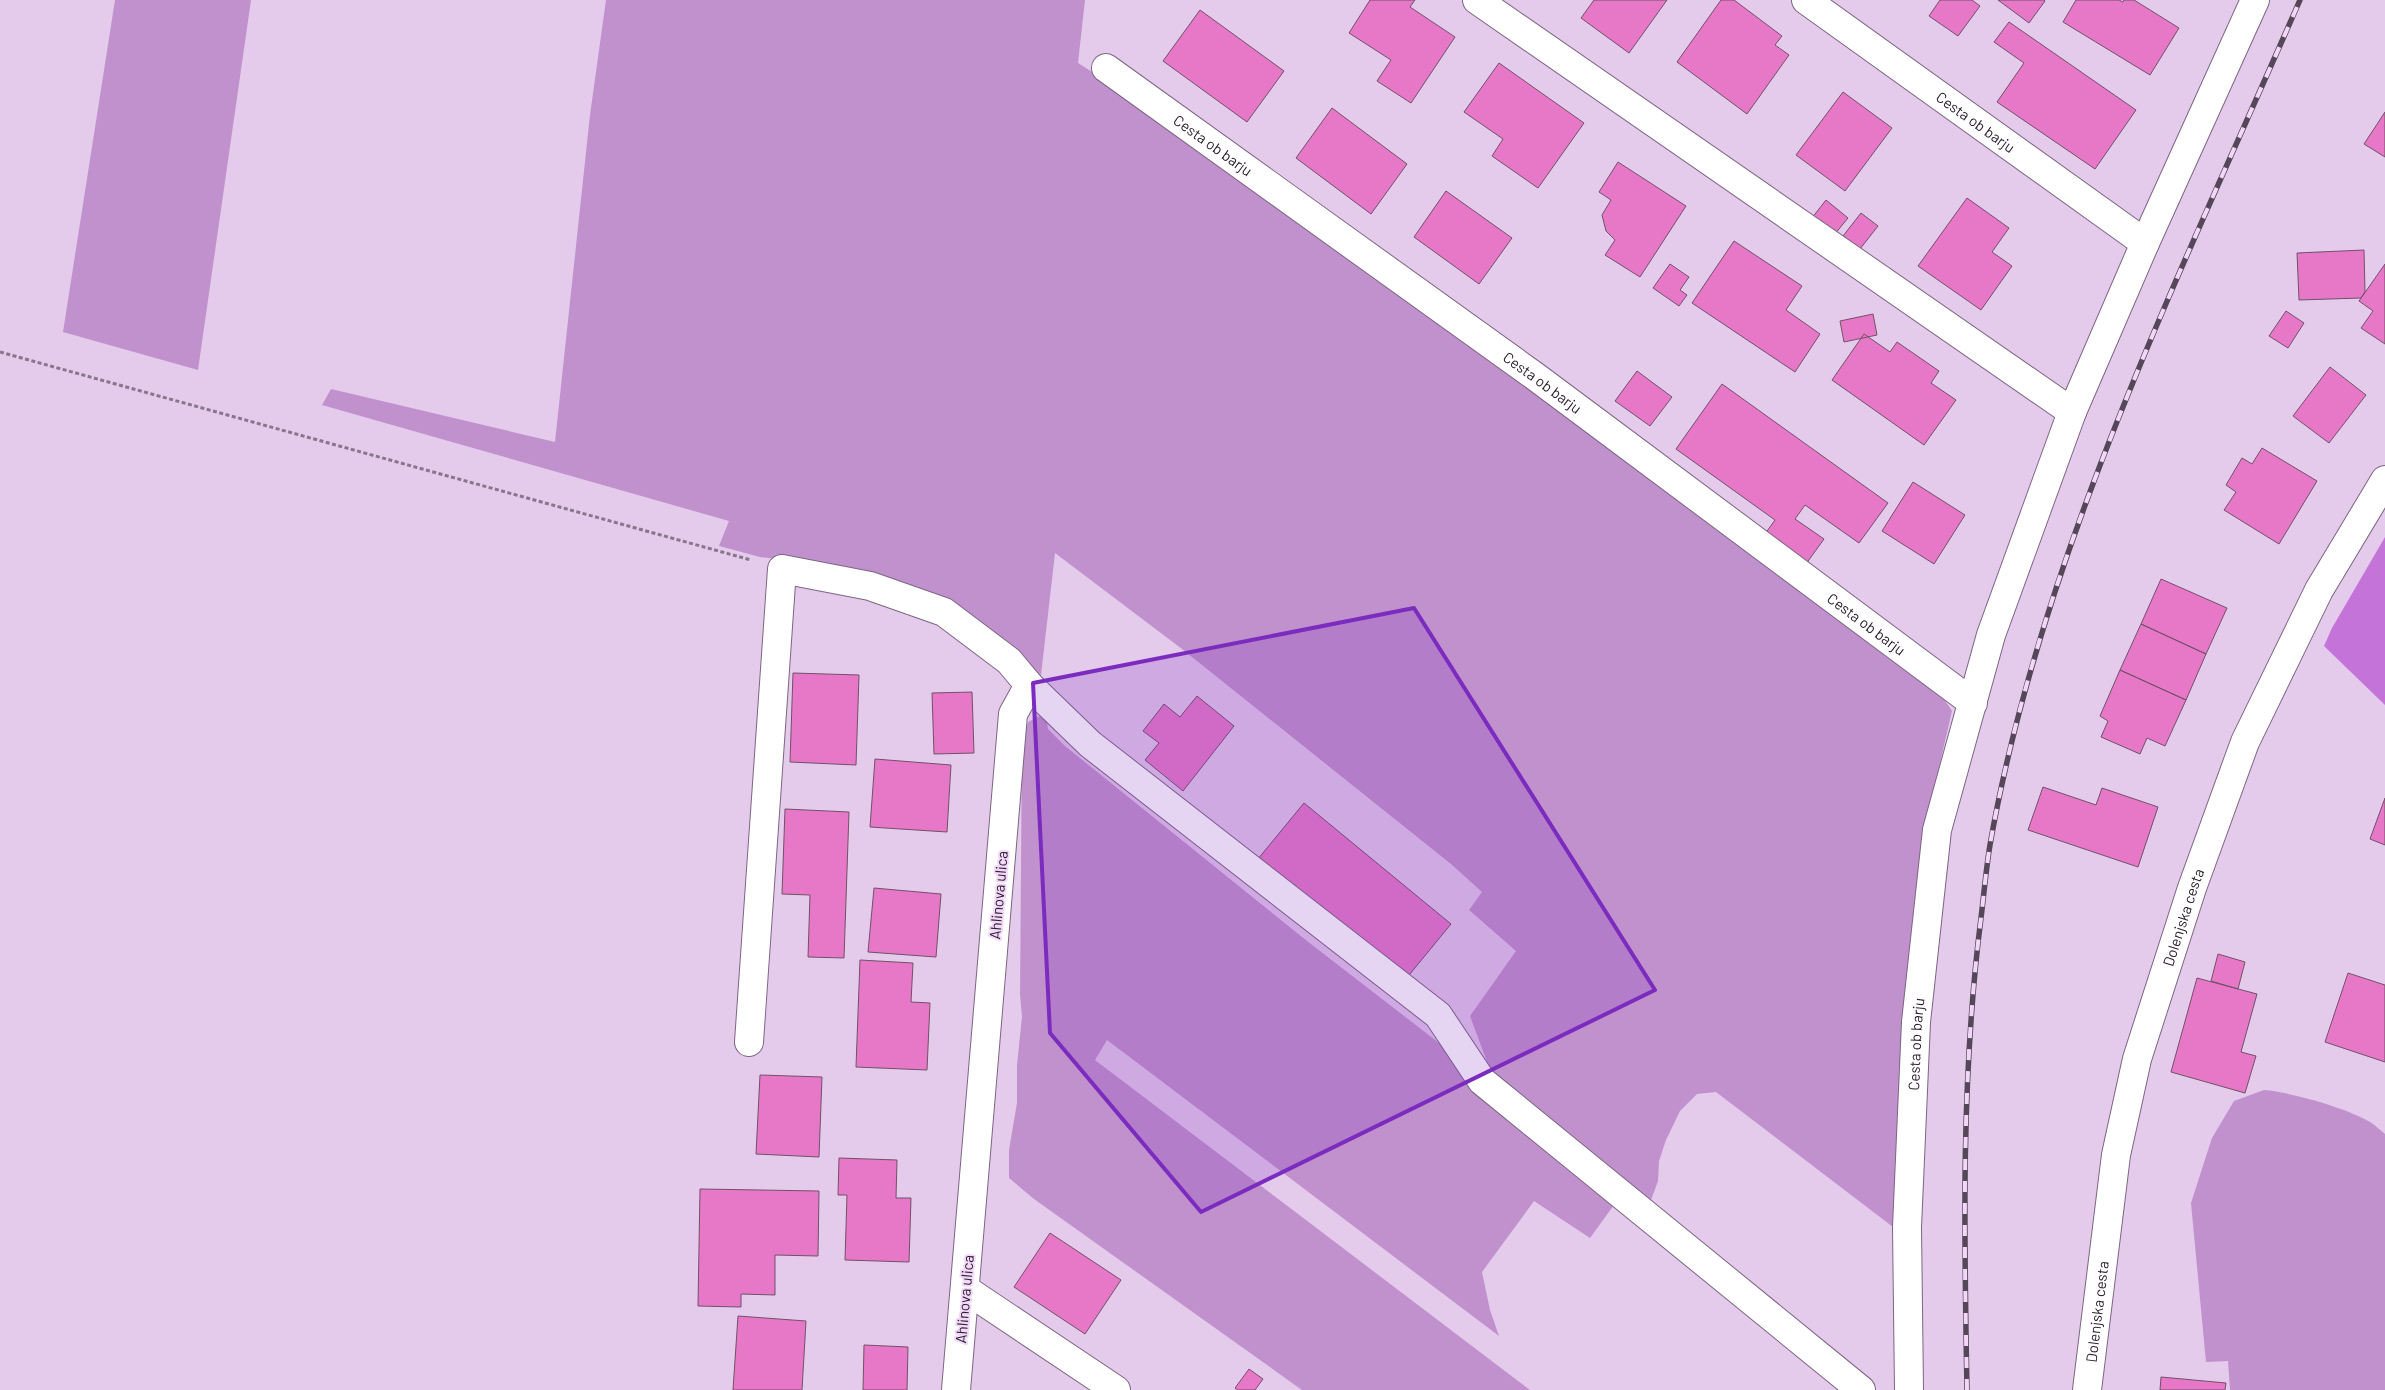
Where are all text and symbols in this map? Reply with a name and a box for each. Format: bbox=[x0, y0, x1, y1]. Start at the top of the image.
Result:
street label: Cesta ob barju bbox=[1933, 87, 2019, 156]
street label: Cesta ob barju bbox=[1170, 111, 1256, 179]
street label: Cesta ob barju bbox=[1500, 348, 1585, 417]
street label: Cesta ob barju bbox=[1824, 589, 1909, 659]
street label: Ahlinova ulica bbox=[985, 850, 1011, 940]
street label: Dolenjska cesta bbox=[2158, 866, 2207, 969]
street label: Cesta ob barju bbox=[1904, 997, 1928, 1091]
street label: Ahlinova ulica bbox=[951, 1254, 977, 1344]
street label: Dolenjska cesta bbox=[2081, 1260, 2112, 1363]

